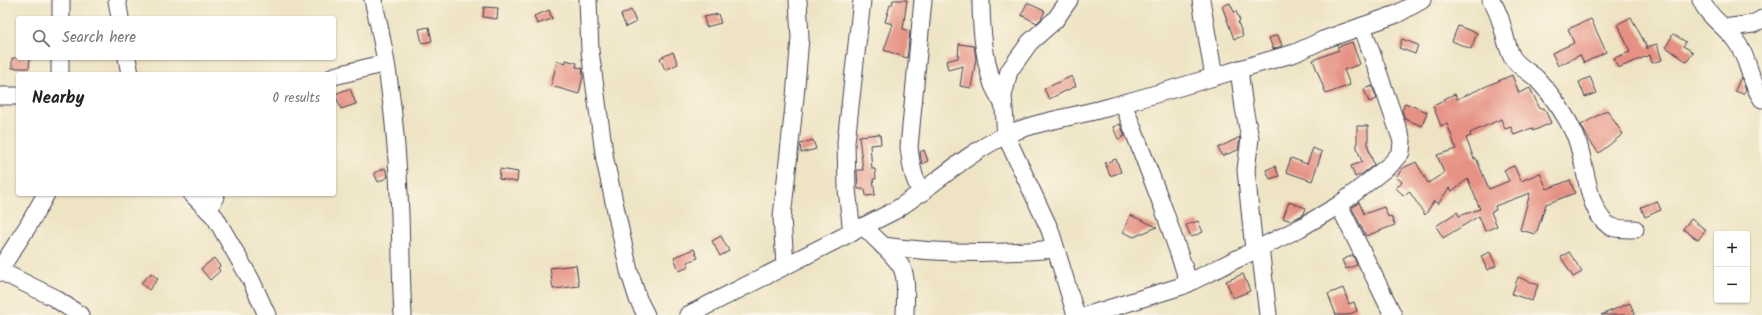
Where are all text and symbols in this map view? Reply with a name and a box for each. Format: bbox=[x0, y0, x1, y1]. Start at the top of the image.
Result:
search box bbox=[16, 16, 336, 60]
text: Search here bbox=[62, 26, 136, 50]
icon: search bbox=[30, 27, 52, 49]
text: Nearby bbox=[32, 85, 84, 112]
text: 0 results bbox=[273, 88, 320, 109]
map controls bbox=[1714, 231, 1750, 303]
button: + bbox=[1714, 231, 1750, 267]
button: − bbox=[1714, 267, 1750, 303]

